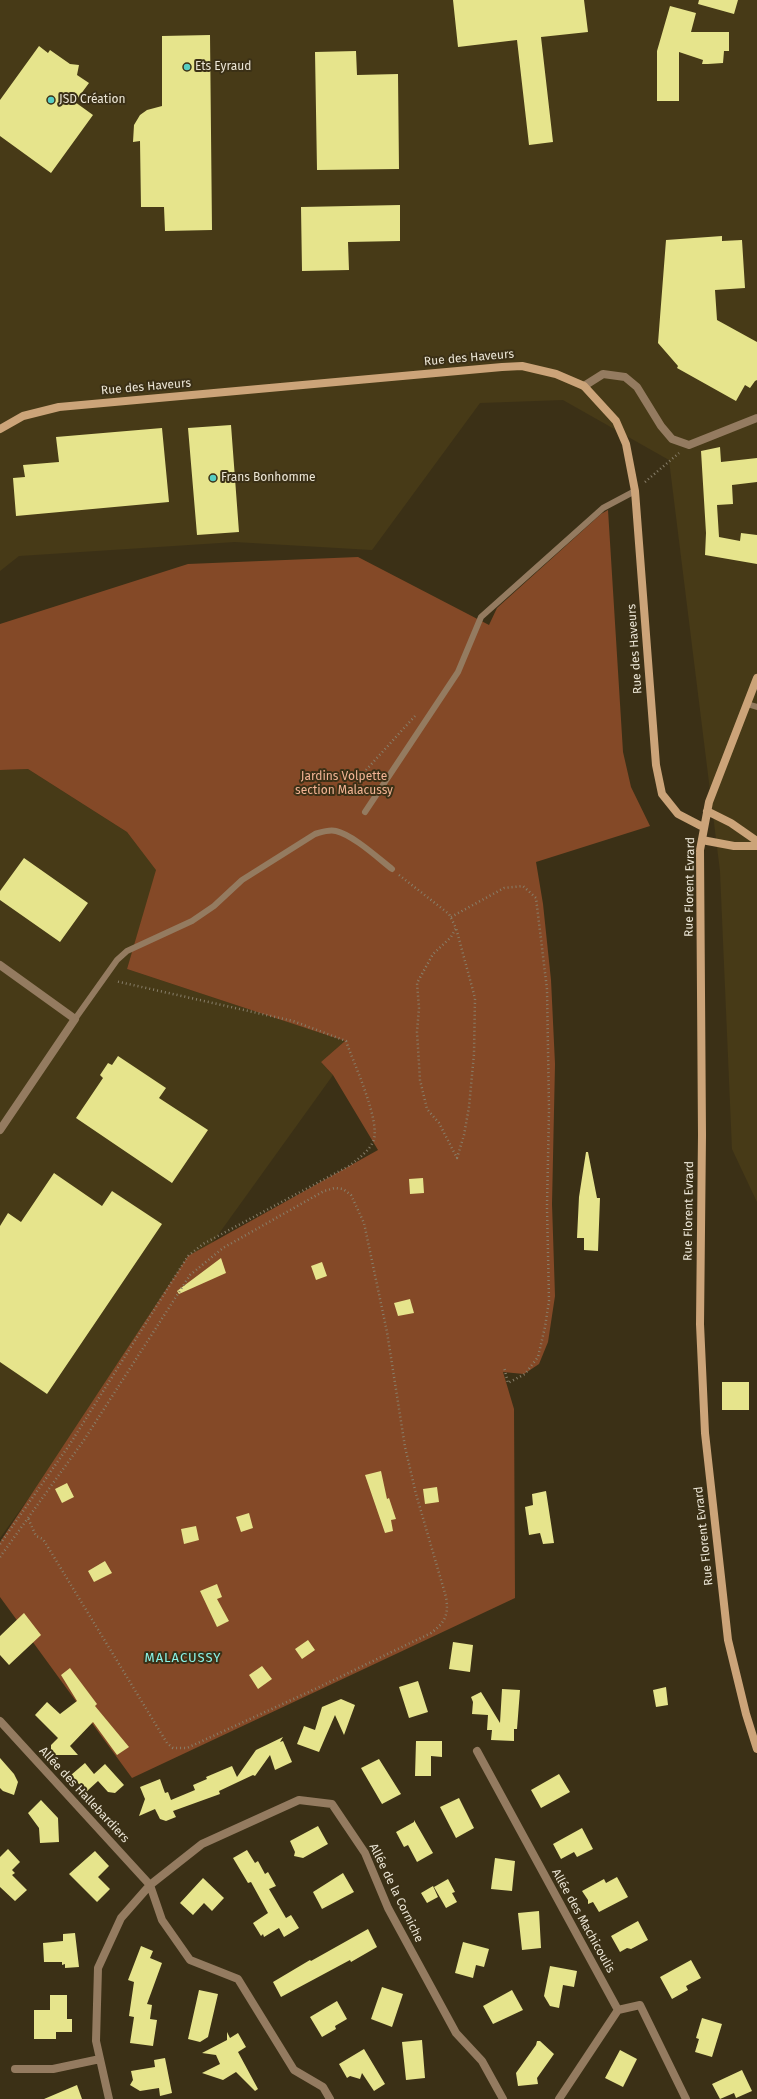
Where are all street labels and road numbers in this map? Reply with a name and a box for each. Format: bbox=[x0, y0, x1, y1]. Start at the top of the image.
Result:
street label: Rue des Haveurs bbox=[423, 347, 515, 369]
street label: Rue des Haveurs bbox=[100, 376, 192, 398]
street label: Rue des Haveurs bbox=[625, 603, 645, 695]
street label: Rue Florent Evrard bbox=[682, 837, 698, 937]
street label: Rue Florent Evrard bbox=[681, 1161, 697, 1261]
street label: Rue Florent Evrard bbox=[692, 1486, 716, 1586]
street label: Allée des Hallebardiers bbox=[36, 1744, 132, 1846]
street label: Allée de la Corniche bbox=[366, 1841, 426, 1945]
street label: Allée des Machicoulis bbox=[548, 1867, 618, 1975]

